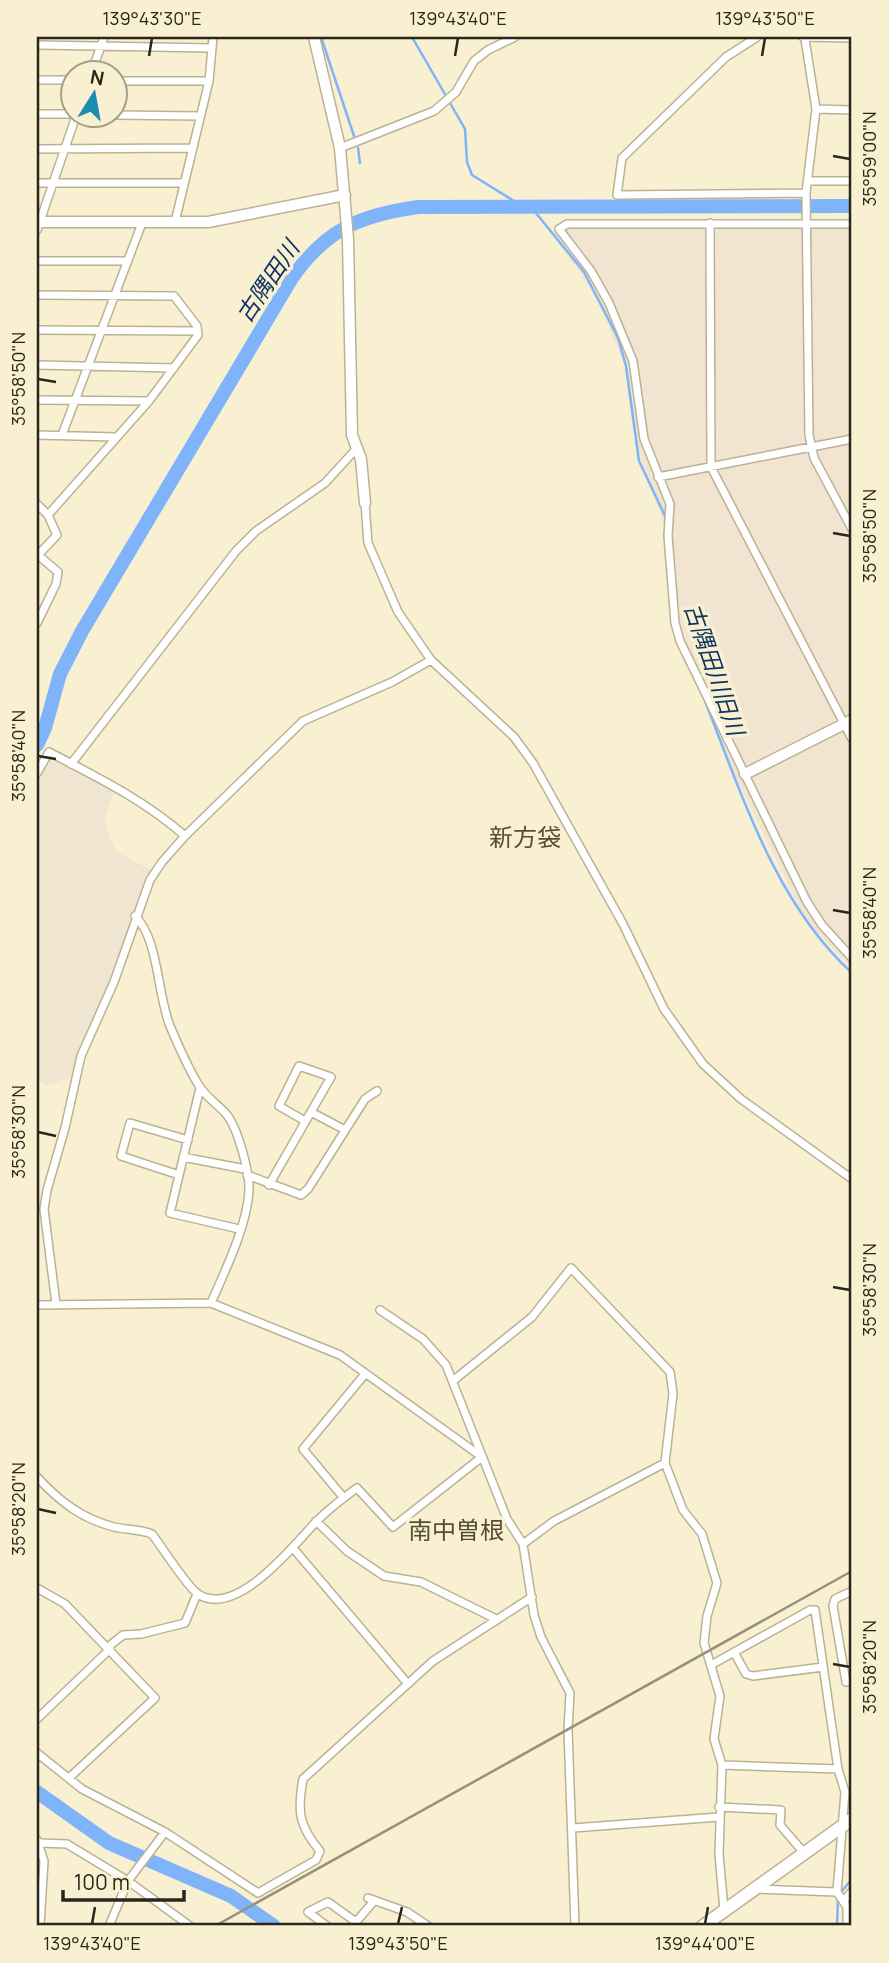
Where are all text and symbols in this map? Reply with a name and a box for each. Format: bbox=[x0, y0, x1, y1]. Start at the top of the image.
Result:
text: 139°43'30"E bbox=[103, 6, 201, 30]
text: 139°43'40"E bbox=[409, 6, 507, 30]
text: 139°43'50"E bbox=[715, 6, 815, 30]
north arrow bbox=[60, 60, 130, 130]
text: N bbox=[88, 63, 106, 91]
text: 35°59'00"N bbox=[857, 111, 881, 207]
water label: 古隅田川 bbox=[228, 231, 308, 328]
text: 35°58'50"N bbox=[6, 332, 30, 426]
text: 35°58'50"N bbox=[857, 489, 881, 583]
water label: 古隅田川旧川 bbox=[677, 599, 754, 742]
text: 35°58'40"N bbox=[6, 710, 30, 802]
district label: 新方袋 bbox=[489, 820, 561, 853]
text: 35°58'40"N bbox=[857, 867, 881, 959]
text: 35°58'30"N bbox=[6, 1085, 30, 1179]
text: 35°58'30"N bbox=[857, 1243, 881, 1337]
text: 35°58'20"N bbox=[6, 1462, 30, 1556]
district label: 南中曽根 bbox=[408, 1513, 504, 1546]
text: 35°58'20"N bbox=[857, 1620, 881, 1714]
scale bar bbox=[63, 1858, 184, 1902]
text: 100 m bbox=[74, 1868, 130, 1896]
text: 139°43'40"E bbox=[43, 1931, 141, 1955]
text: 139°43'50"E bbox=[348, 1931, 448, 1955]
text: 139°44'00"E bbox=[655, 1931, 755, 1955]

